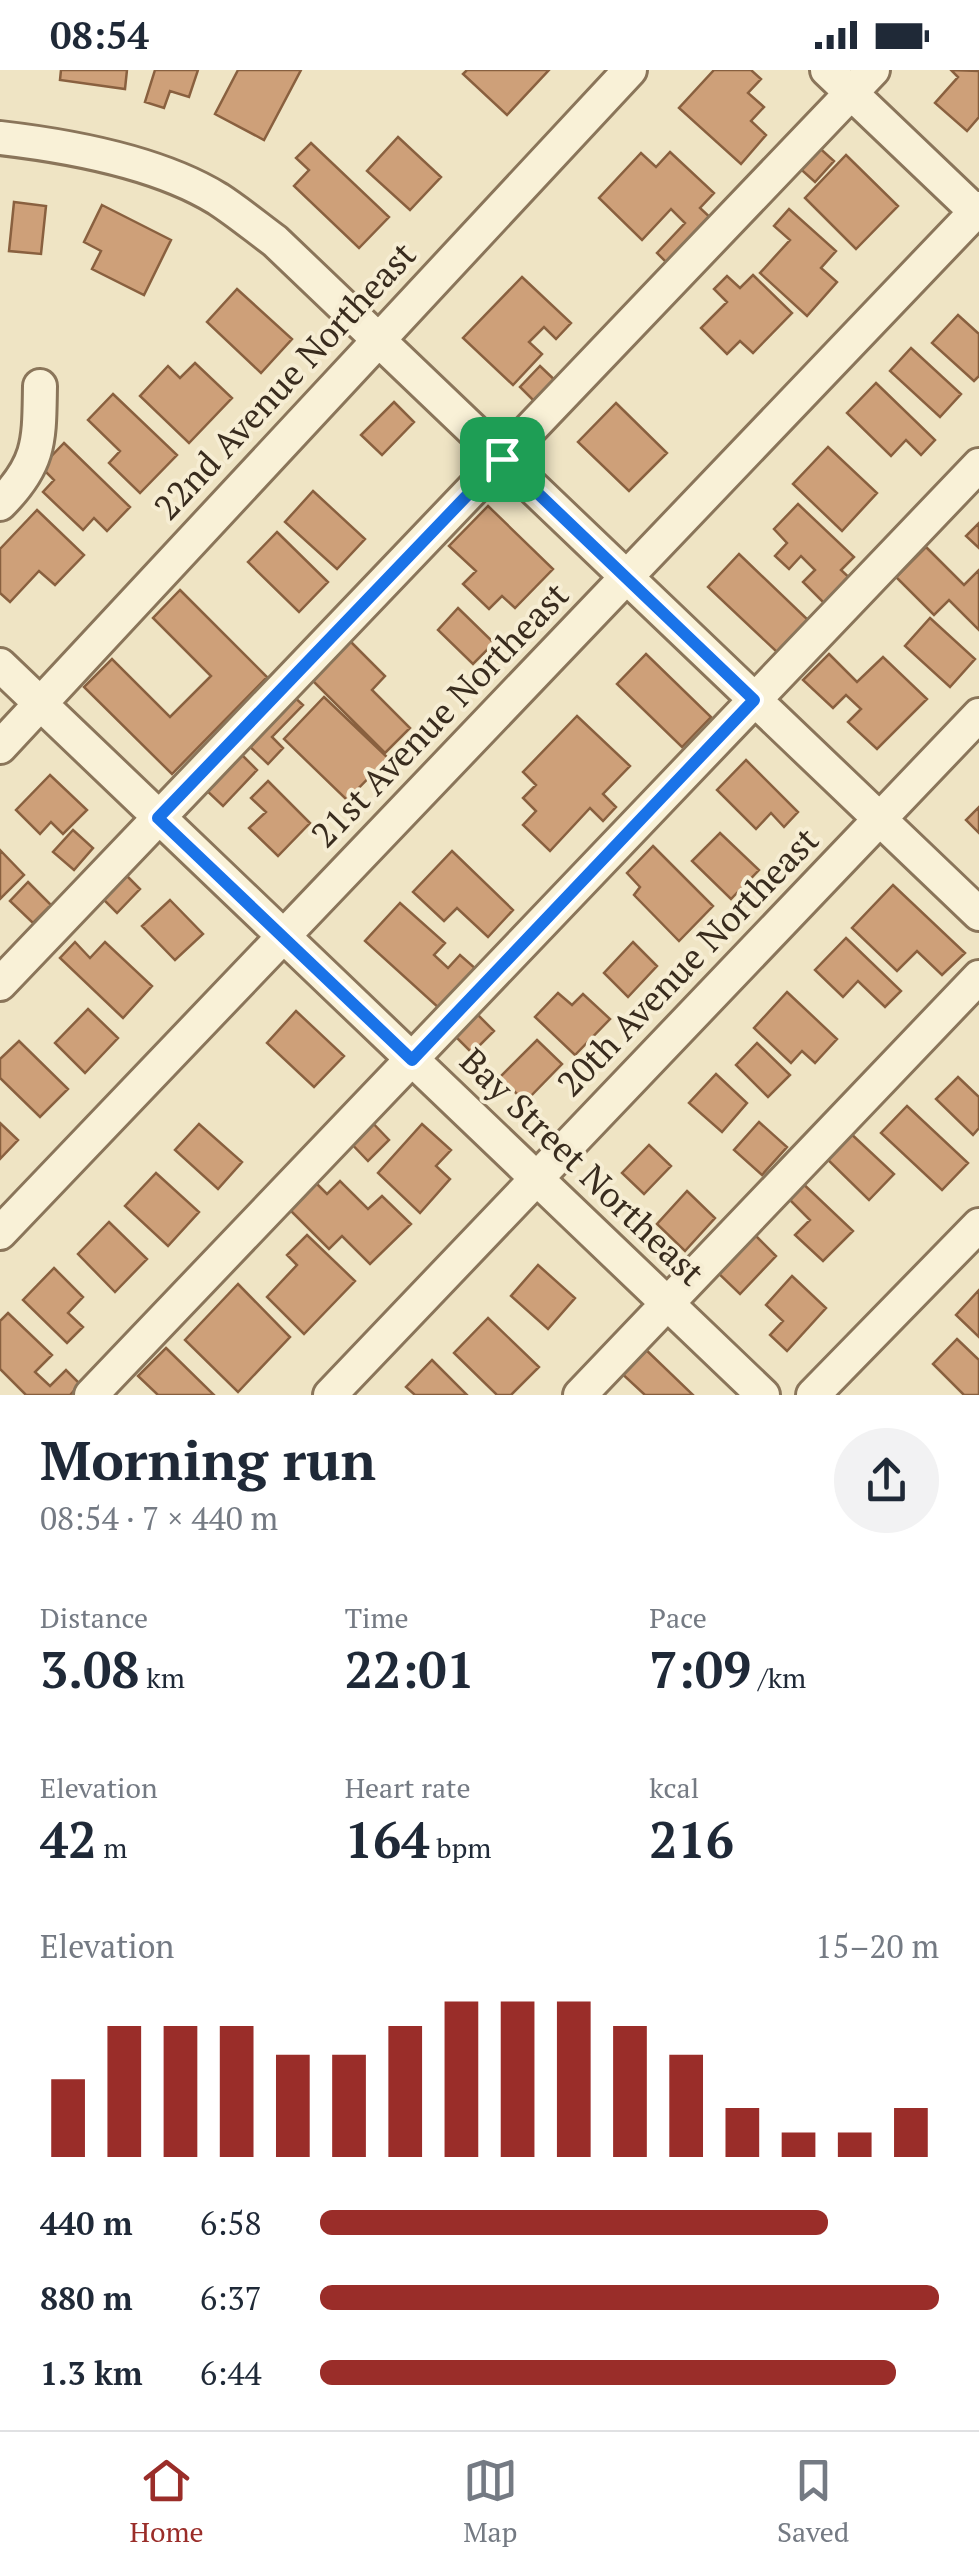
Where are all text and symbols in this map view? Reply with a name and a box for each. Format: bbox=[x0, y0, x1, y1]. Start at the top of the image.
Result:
text: 08:54 bbox=[50, 10, 149, 60]
street label: 22nd Avenue Northeast bbox=[143, 232, 425, 529]
pin bbox=[460, 417, 545, 502]
icon: arrive bbox=[475, 432, 530, 487]
street label: 21st Avenue Northeast bbox=[301, 572, 578, 857]
street label: 20th Avenue Northeast bbox=[547, 817, 828, 1106]
street label: Bay Street Northeast bbox=[451, 1038, 715, 1295]
text: Morning run bbox=[40, 1423, 376, 1496]
button: share bbox=[834, 1428, 939, 1533]
text: 08:54 · 7 × 440 m bbox=[40, 1497, 278, 1539]
text: Distance bbox=[40, 1599, 148, 1636]
text: Time bbox=[345, 1599, 409, 1636]
text: Pace bbox=[649, 1599, 707, 1636]
text: 3.08 bbox=[40, 1636, 140, 1702]
text: 22:01 bbox=[345, 1636, 475, 1702]
text: 7:09 bbox=[649, 1636, 751, 1702]
text: km bbox=[140, 1659, 185, 1696]
text: /km bbox=[751, 1659, 806, 1696]
text: Elevation bbox=[40, 1769, 158, 1806]
text: Heart rate bbox=[345, 1769, 471, 1806]
text: kcal bbox=[649, 1769, 699, 1806]
text: 42 bbox=[40, 1806, 97, 1872]
text: 164 bbox=[345, 1806, 429, 1872]
text: 216 bbox=[649, 1806, 734, 1872]
text: m bbox=[97, 1829, 127, 1866]
text: bpm bbox=[429, 1829, 491, 1866]
text: Elevation bbox=[40, 1925, 174, 1967]
text: 15–20 m bbox=[815, 1925, 939, 1967]
text: 440 m bbox=[40, 2202, 132, 2244]
text: 6:58 bbox=[200, 2202, 262, 2244]
text: 880 m bbox=[40, 2277, 132, 2319]
text: 6:37 bbox=[200, 2277, 262, 2319]
text: 1.3 km bbox=[40, 2352, 143, 2394]
text: 6:44 bbox=[200, 2352, 262, 2394]
tab: Home bbox=[130, 2453, 204, 2550]
tab: Map bbox=[463, 2453, 518, 2550]
tab: Saved bbox=[777, 2453, 849, 2550]

